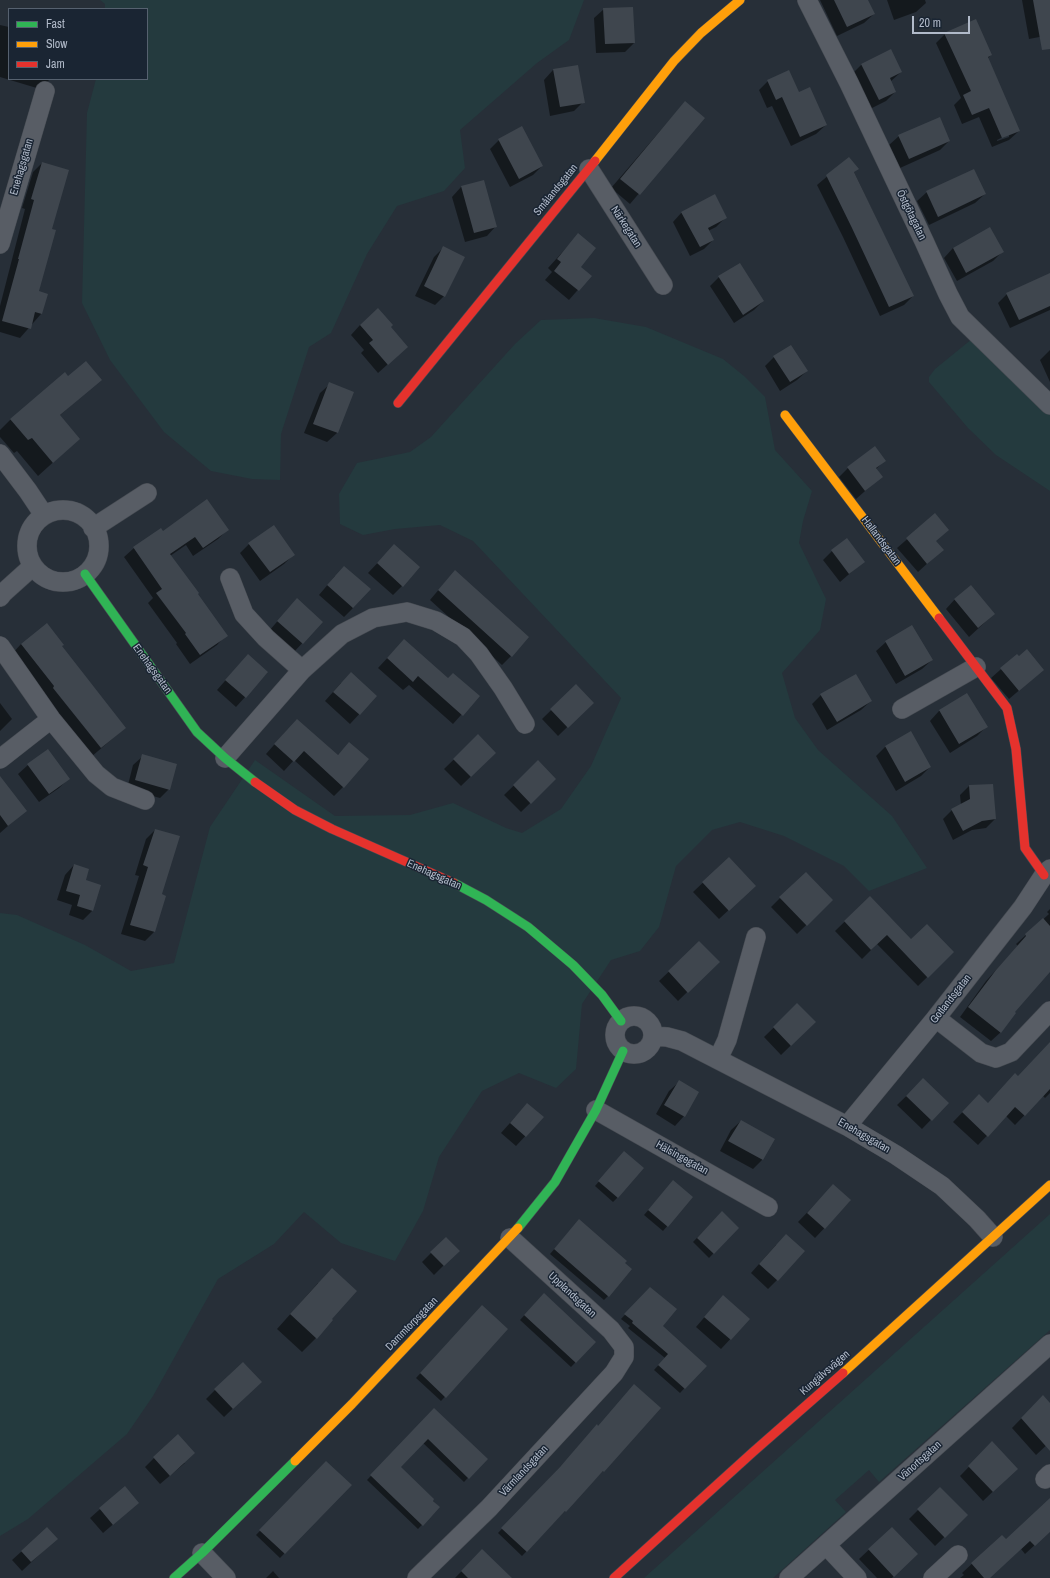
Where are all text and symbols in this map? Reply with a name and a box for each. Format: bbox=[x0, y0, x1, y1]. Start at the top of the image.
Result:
legend bbox=[8, 8, 148, 80]
scale bar bbox=[914, 8, 972, 34]
text: 20 m bbox=[919, 15, 941, 31]
text: Fast bbox=[46, 16, 65, 32]
text: Slow bbox=[46, 36, 67, 52]
text: Jam bbox=[46, 56, 65, 72]
street label: Enehagsgatan bbox=[8, 137, 36, 197]
street label: Smålandsgatan bbox=[531, 161, 581, 219]
street label: Östgötagatan bbox=[893, 188, 929, 242]
street label: Närkegatan bbox=[608, 204, 644, 250]
street label: Hallandsgatan bbox=[858, 514, 904, 568]
street label: Enehagsgatan bbox=[130, 642, 174, 696]
street label: Enehagsgatan bbox=[405, 857, 463, 893]
street label: Gotlandsgatan bbox=[928, 972, 974, 1026]
street label: Enehagsgatan bbox=[836, 1116, 892, 1156]
street label: Hälsingegatan bbox=[653, 1138, 711, 1178]
street label: Upplandsgatan bbox=[545, 1269, 599, 1321]
street label: Dammtorpsgatan bbox=[383, 1295, 441, 1353]
street label: Kungälvsvägen bbox=[797, 1348, 853, 1398]
street label: Vänortsgatan bbox=[896, 1438, 944, 1484]
street label: Värmlandsgatan bbox=[497, 1443, 551, 1499]

